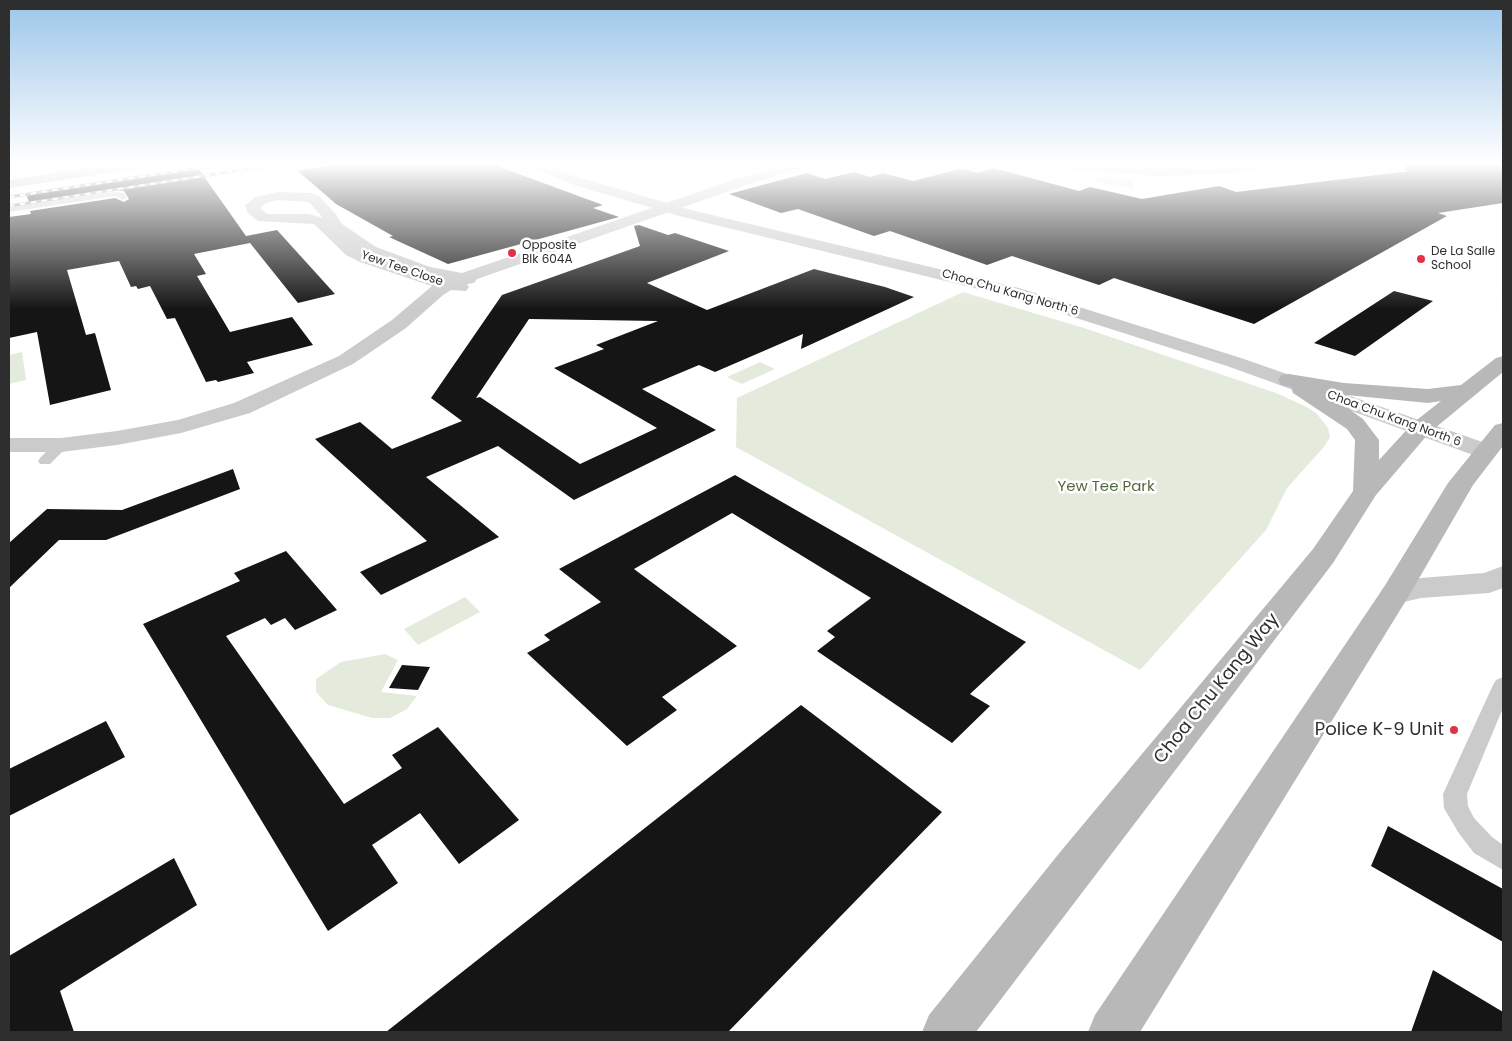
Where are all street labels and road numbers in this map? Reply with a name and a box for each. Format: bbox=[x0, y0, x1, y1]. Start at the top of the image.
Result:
street label: Yew Tee Close bbox=[359, 248, 445, 290]
street label: Choa Chu Kang North 6 bbox=[940, 267, 1080, 319]
street label: Choa Chu Kang North 6 bbox=[1325, 388, 1463, 450]
street label: Choa Chu Kang Way bbox=[1150, 610, 1284, 768]

